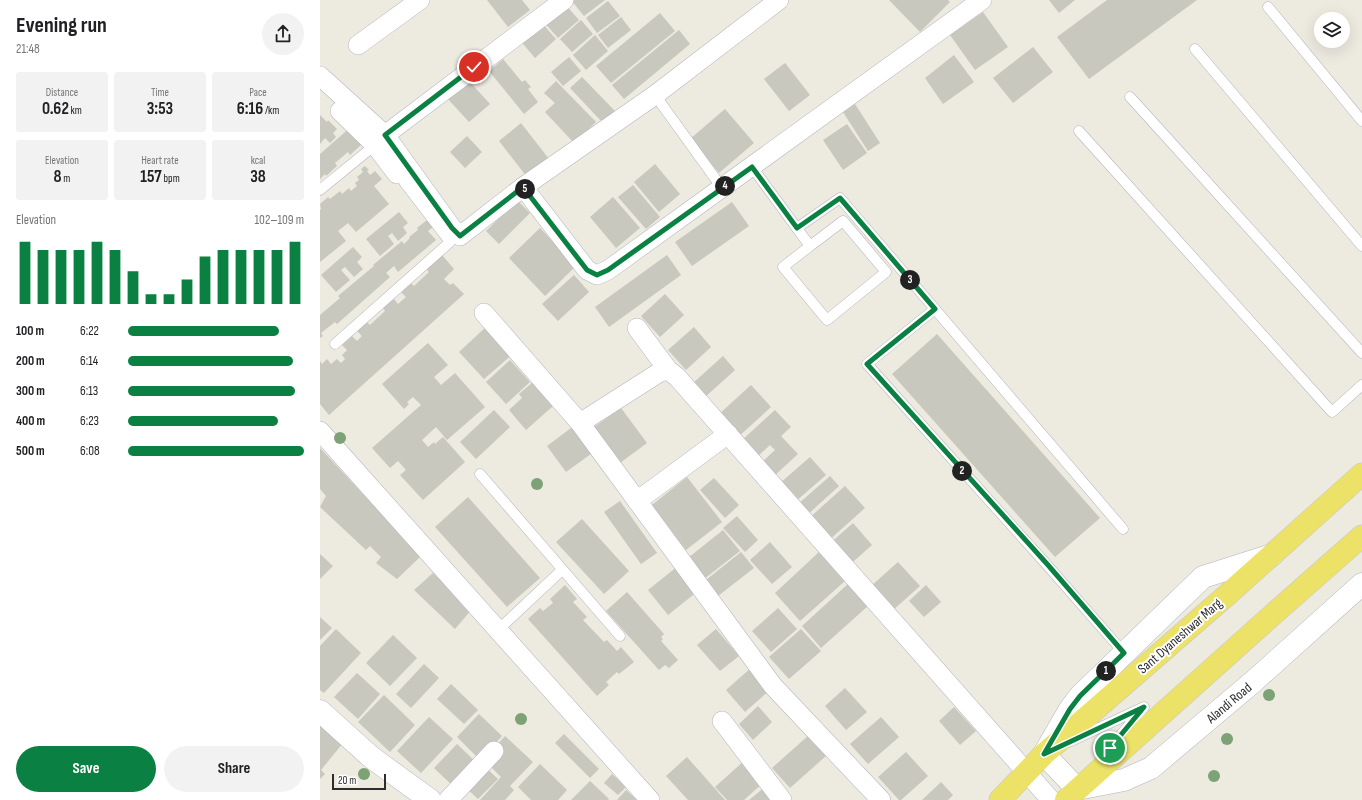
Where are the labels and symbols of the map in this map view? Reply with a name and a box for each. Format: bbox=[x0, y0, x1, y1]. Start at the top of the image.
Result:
pin bbox=[457, 50, 491, 84]
pin: 4 bbox=[715, 176, 735, 196]
pin: 5 bbox=[515, 179, 535, 199]
pin: 3 bbox=[900, 270, 920, 290]
pin: 2 bbox=[952, 461, 972, 481]
street label: Sant Dyaneshwar Marg bbox=[1134, 594, 1226, 677]
pin: 1 bbox=[1096, 661, 1116, 681]
street label: Alandi Road bbox=[1202, 679, 1255, 728]
pin bbox=[1093, 731, 1127, 765]
scale bar bbox=[332, 772, 386, 791]

